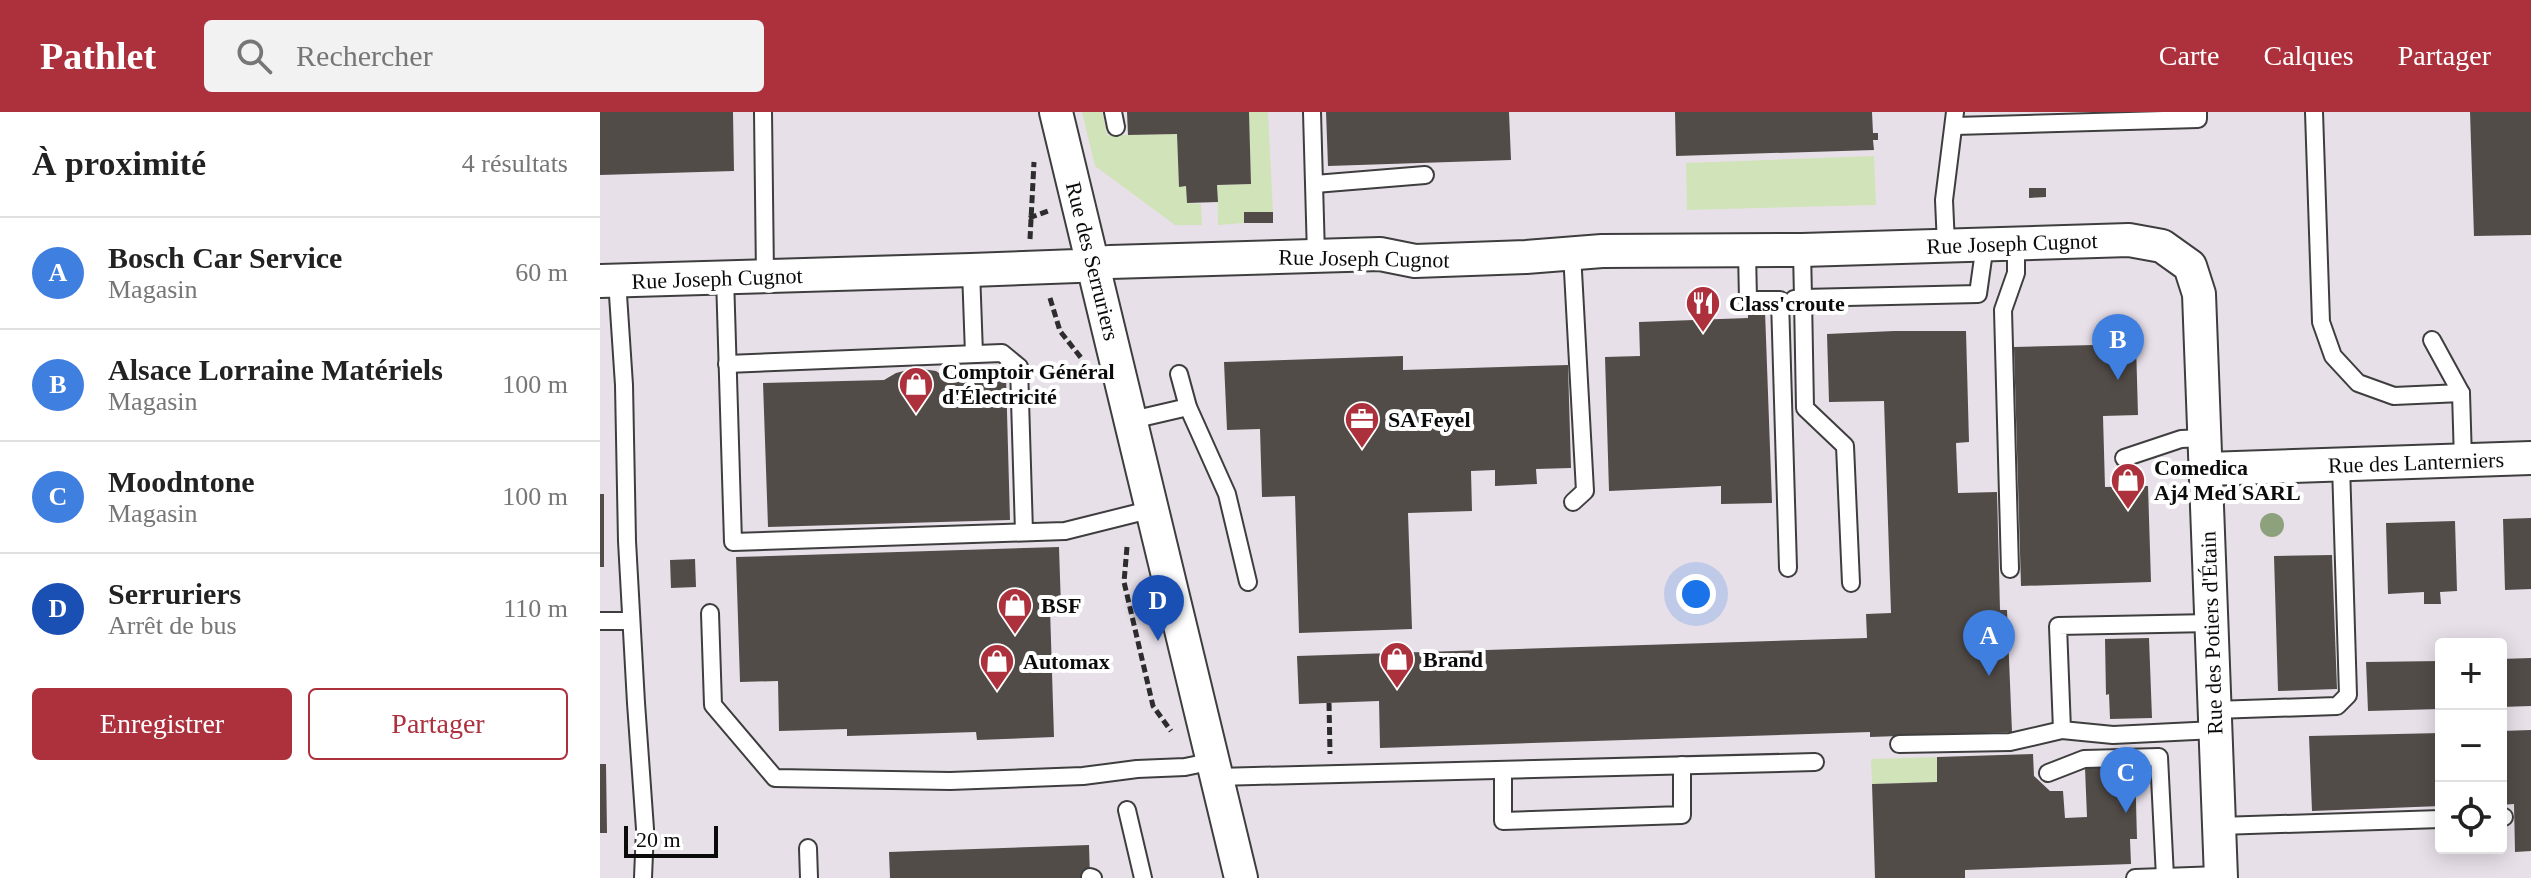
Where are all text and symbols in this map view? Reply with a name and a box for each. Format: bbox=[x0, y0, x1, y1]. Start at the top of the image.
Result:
search box bbox=[204, 20, 764, 92]
icon: search bbox=[232, 34, 276, 78]
text: Pathlet bbox=[40, 35, 156, 77]
text: Rechercher bbox=[296, 39, 433, 72]
text: Carte bbox=[2159, 40, 2219, 71]
text: Calques bbox=[2263, 40, 2354, 71]
text: Partager bbox=[2398, 40, 2491, 71]
text: À proximité bbox=[32, 145, 206, 182]
text: 4 résultats bbox=[462, 149, 568, 178]
street label: Rue des Serruriers bbox=[1061, 179, 1124, 343]
street label: Rue Joseph Cugnot bbox=[1926, 228, 2098, 259]
text: Bosch Car Service bbox=[108, 241, 342, 274]
street label: Rue Joseph Cugnot bbox=[1278, 245, 1450, 272]
text: A bbox=[49, 258, 67, 287]
text: 60 m bbox=[515, 258, 568, 287]
street label: Rue Joseph Cugnot bbox=[631, 263, 803, 294]
text: Magasin bbox=[108, 275, 198, 304]
restaurant icon: Class'croute bbox=[1684, 284, 1722, 334]
place label: Class'croute bbox=[1729, 291, 1845, 316]
pin: B bbox=[2092, 314, 2144, 380]
text: Alsace Lorraine Matériels bbox=[108, 353, 443, 386]
place label: Comptoir Général d'Électricité bbox=[942, 359, 1115, 409]
shop icon: Comptoir Général d'Électricité bbox=[897, 365, 935, 415]
text: B bbox=[49, 370, 67, 399]
text: 100 m bbox=[502, 370, 568, 399]
text: Magasin bbox=[108, 387, 198, 416]
office icon: SA Feyel bbox=[1343, 400, 1381, 450]
place label: SA Feyel bbox=[1388, 407, 1471, 432]
street label: Rue des Lanterniers bbox=[2328, 447, 2504, 478]
place label: Comedica Aj4 Med SARL bbox=[2154, 455, 2301, 505]
shop icon: Comedica Aj4 Med SARL bbox=[2109, 461, 2147, 511]
text: Moodntone bbox=[108, 465, 255, 498]
text: C bbox=[49, 482, 67, 511]
text: 100 m bbox=[502, 482, 568, 511]
text: Magasin bbox=[108, 499, 198, 528]
street label: Rue des Potiers d'Étain bbox=[2195, 531, 2228, 735]
your location bbox=[1676, 574, 1716, 614]
pin: D bbox=[1132, 575, 1184, 641]
text: Serruriers bbox=[108, 577, 241, 610]
shop icon: BSF bbox=[996, 586, 1034, 636]
place label: BSF bbox=[1041, 593, 1081, 618]
text: D bbox=[49, 594, 67, 623]
text: 110 m bbox=[503, 594, 568, 623]
pin: A bbox=[1963, 610, 2015, 676]
text: Arrêt de bus bbox=[108, 611, 237, 640]
map controls bbox=[2435, 638, 2507, 854]
button: + bbox=[2435, 638, 2507, 710]
shop icon: Brand bbox=[1378, 640, 1416, 690]
shop icon: Automax bbox=[978, 642, 1016, 692]
place label: Brand bbox=[1423, 647, 1483, 672]
place label: Automax bbox=[1023, 649, 1110, 674]
button: Enregistrer bbox=[32, 688, 292, 760]
button: Partager bbox=[308, 688, 568, 760]
button: − bbox=[2435, 710, 2507, 782]
pin: C bbox=[2100, 747, 2152, 813]
button: locate bbox=[2435, 782, 2507, 854]
scale bar bbox=[624, 822, 718, 858]
text: 20 m bbox=[636, 827, 681, 852]

